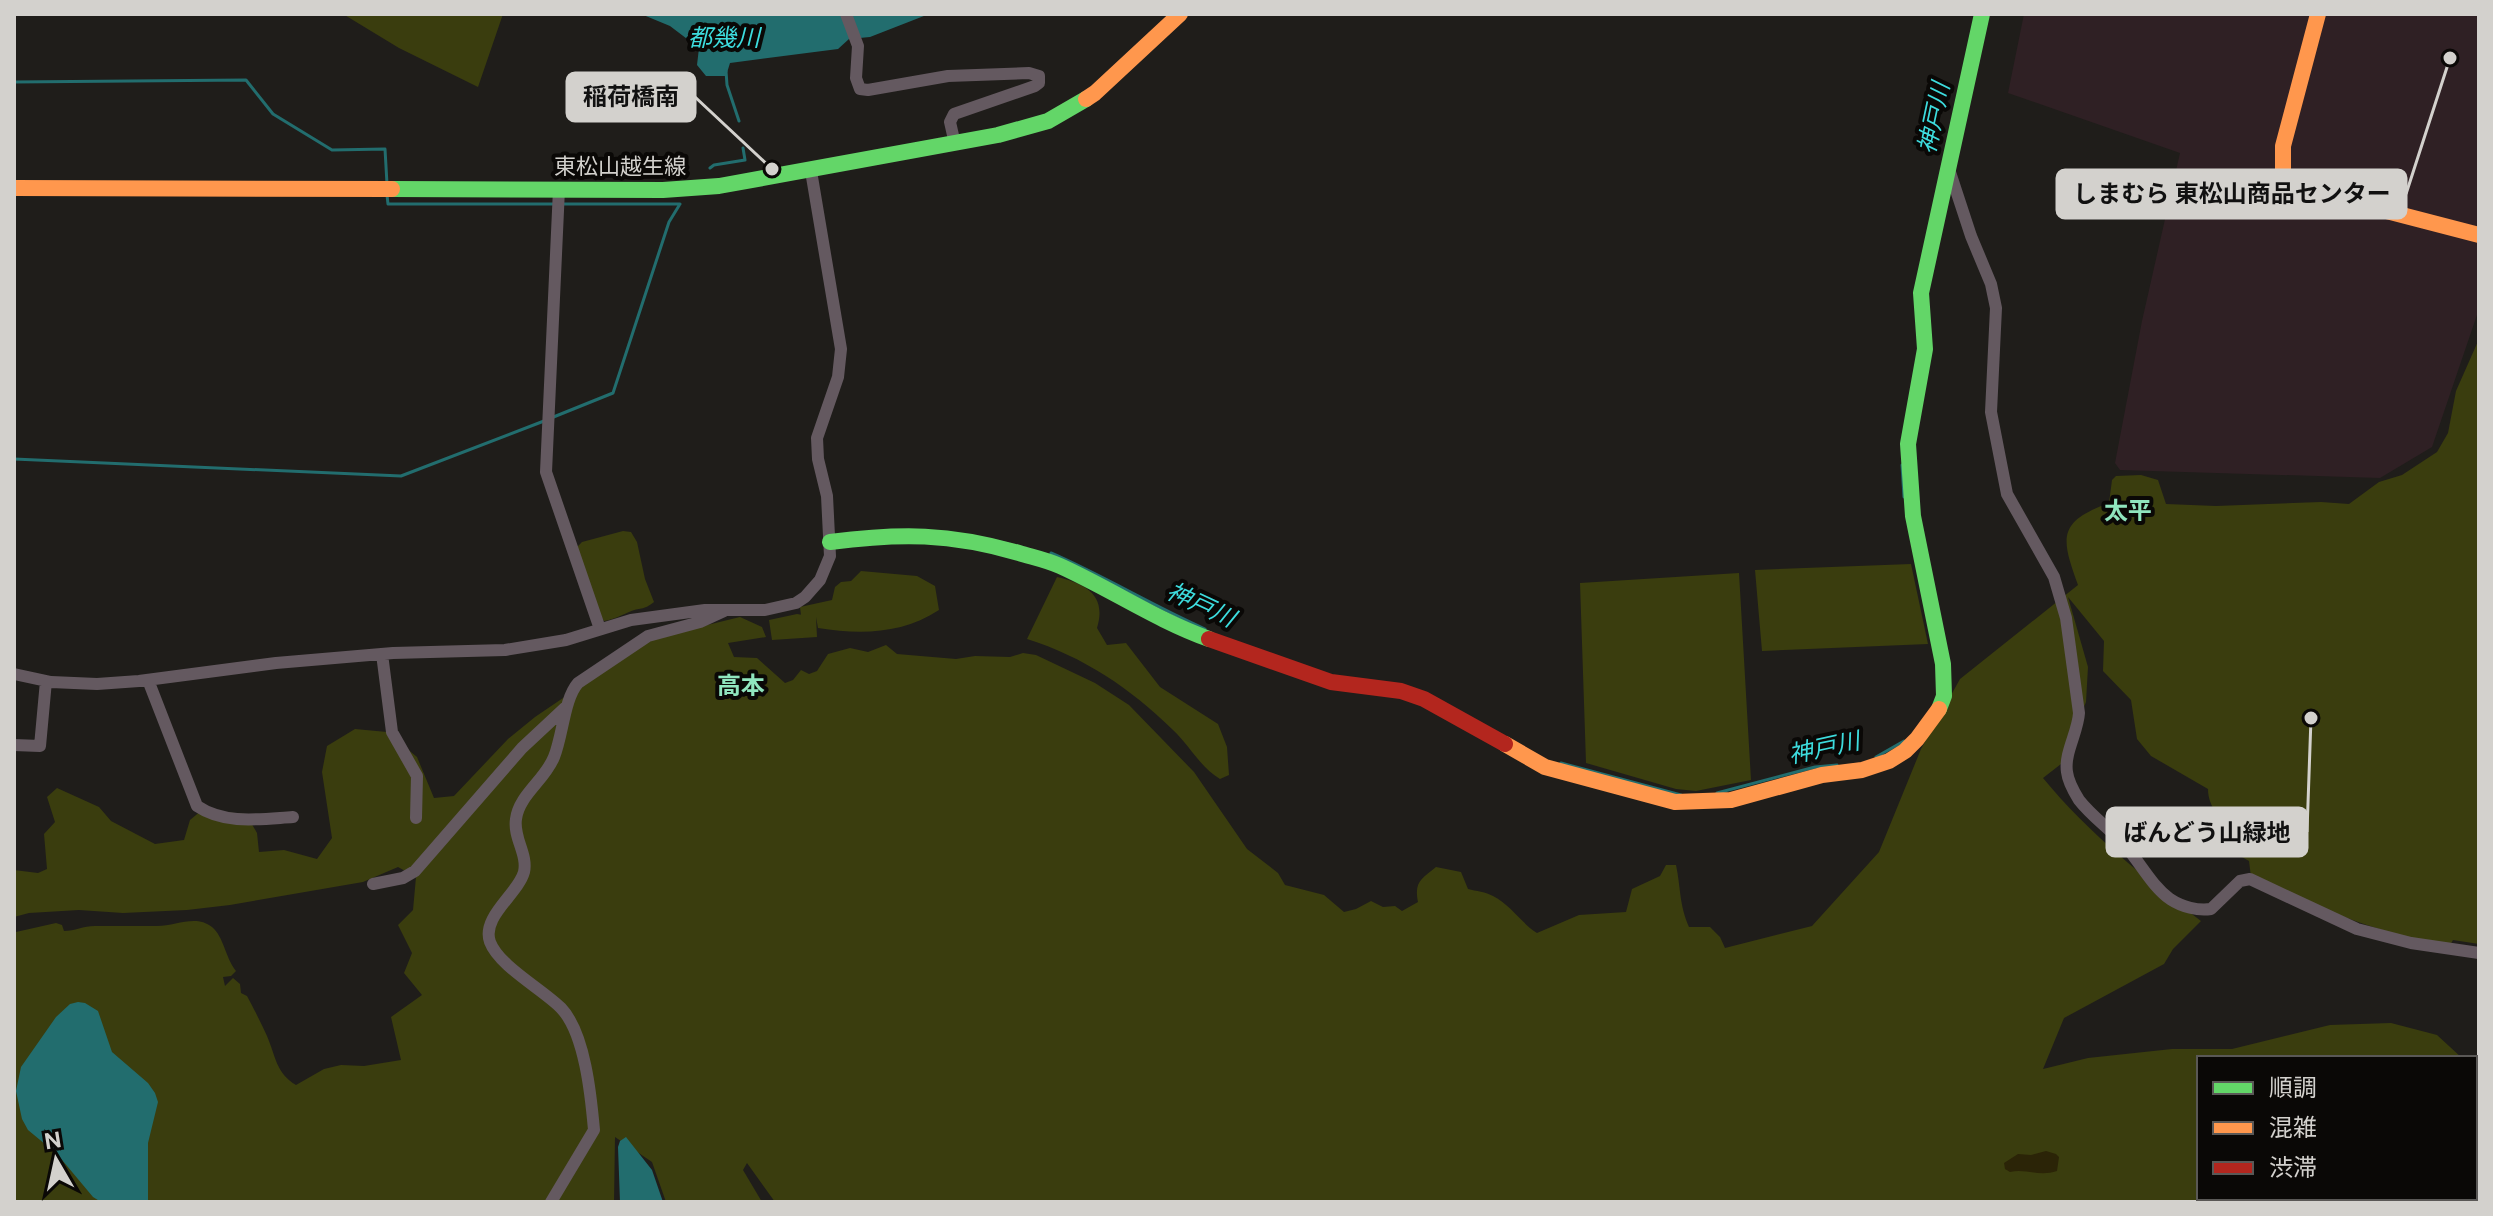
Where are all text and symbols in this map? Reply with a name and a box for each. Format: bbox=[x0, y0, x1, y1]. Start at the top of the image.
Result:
water label: 都幾川 bbox=[688, 23, 763, 51]
callout: 稲荷橋南 bbox=[567, 73, 695, 121]
water label: 神戸川 bbox=[1912, 77, 1955, 156]
text: 稲荷橋南 bbox=[583, 82, 679, 110]
street label: 東松山越生線 bbox=[554, 153, 686, 179]
callout: しまむら 東松山商品センター bbox=[2057, 170, 2406, 218]
text: しまむら 東松山商品センター bbox=[2073, 179, 2391, 207]
district label: 太平 bbox=[2104, 496, 2152, 524]
water label: 神戸川 bbox=[1163, 576, 1243, 633]
district label: 高本 bbox=[717, 671, 765, 699]
water label: 神戸川 bbox=[1786, 725, 1865, 768]
callout: ばんどう山緑地 bbox=[2107, 808, 2307, 856]
text: ばんどう山緑地 bbox=[2123, 818, 2291, 846]
legend bbox=[2197, 1056, 2477, 1200]
text: 順調 bbox=[2269, 1073, 2317, 1101]
text: 混雑 bbox=[2269, 1113, 2317, 1141]
north arrow bbox=[16, 1120, 96, 1200]
text: N bbox=[42, 1126, 63, 1154]
text: 渋滞 bbox=[2269, 1153, 2317, 1181]

